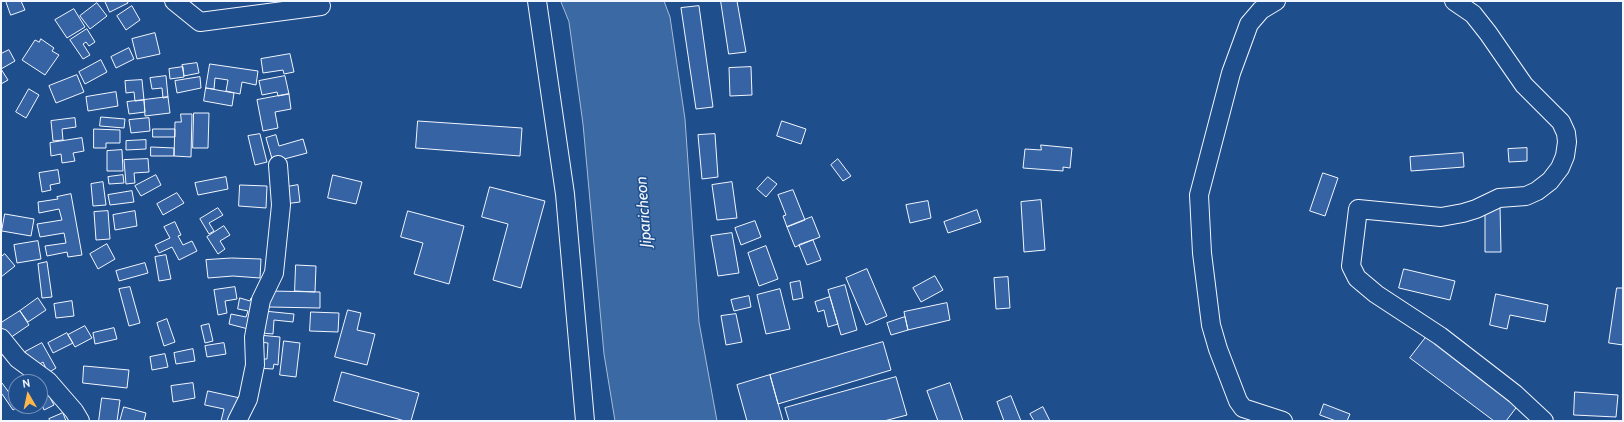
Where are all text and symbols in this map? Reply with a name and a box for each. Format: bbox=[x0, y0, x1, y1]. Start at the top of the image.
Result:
water label: Jiparicheon bbox=[632, 176, 656, 248]
north arrow bbox=[8, 374, 48, 414]
text: N bbox=[21, 376, 31, 391]

